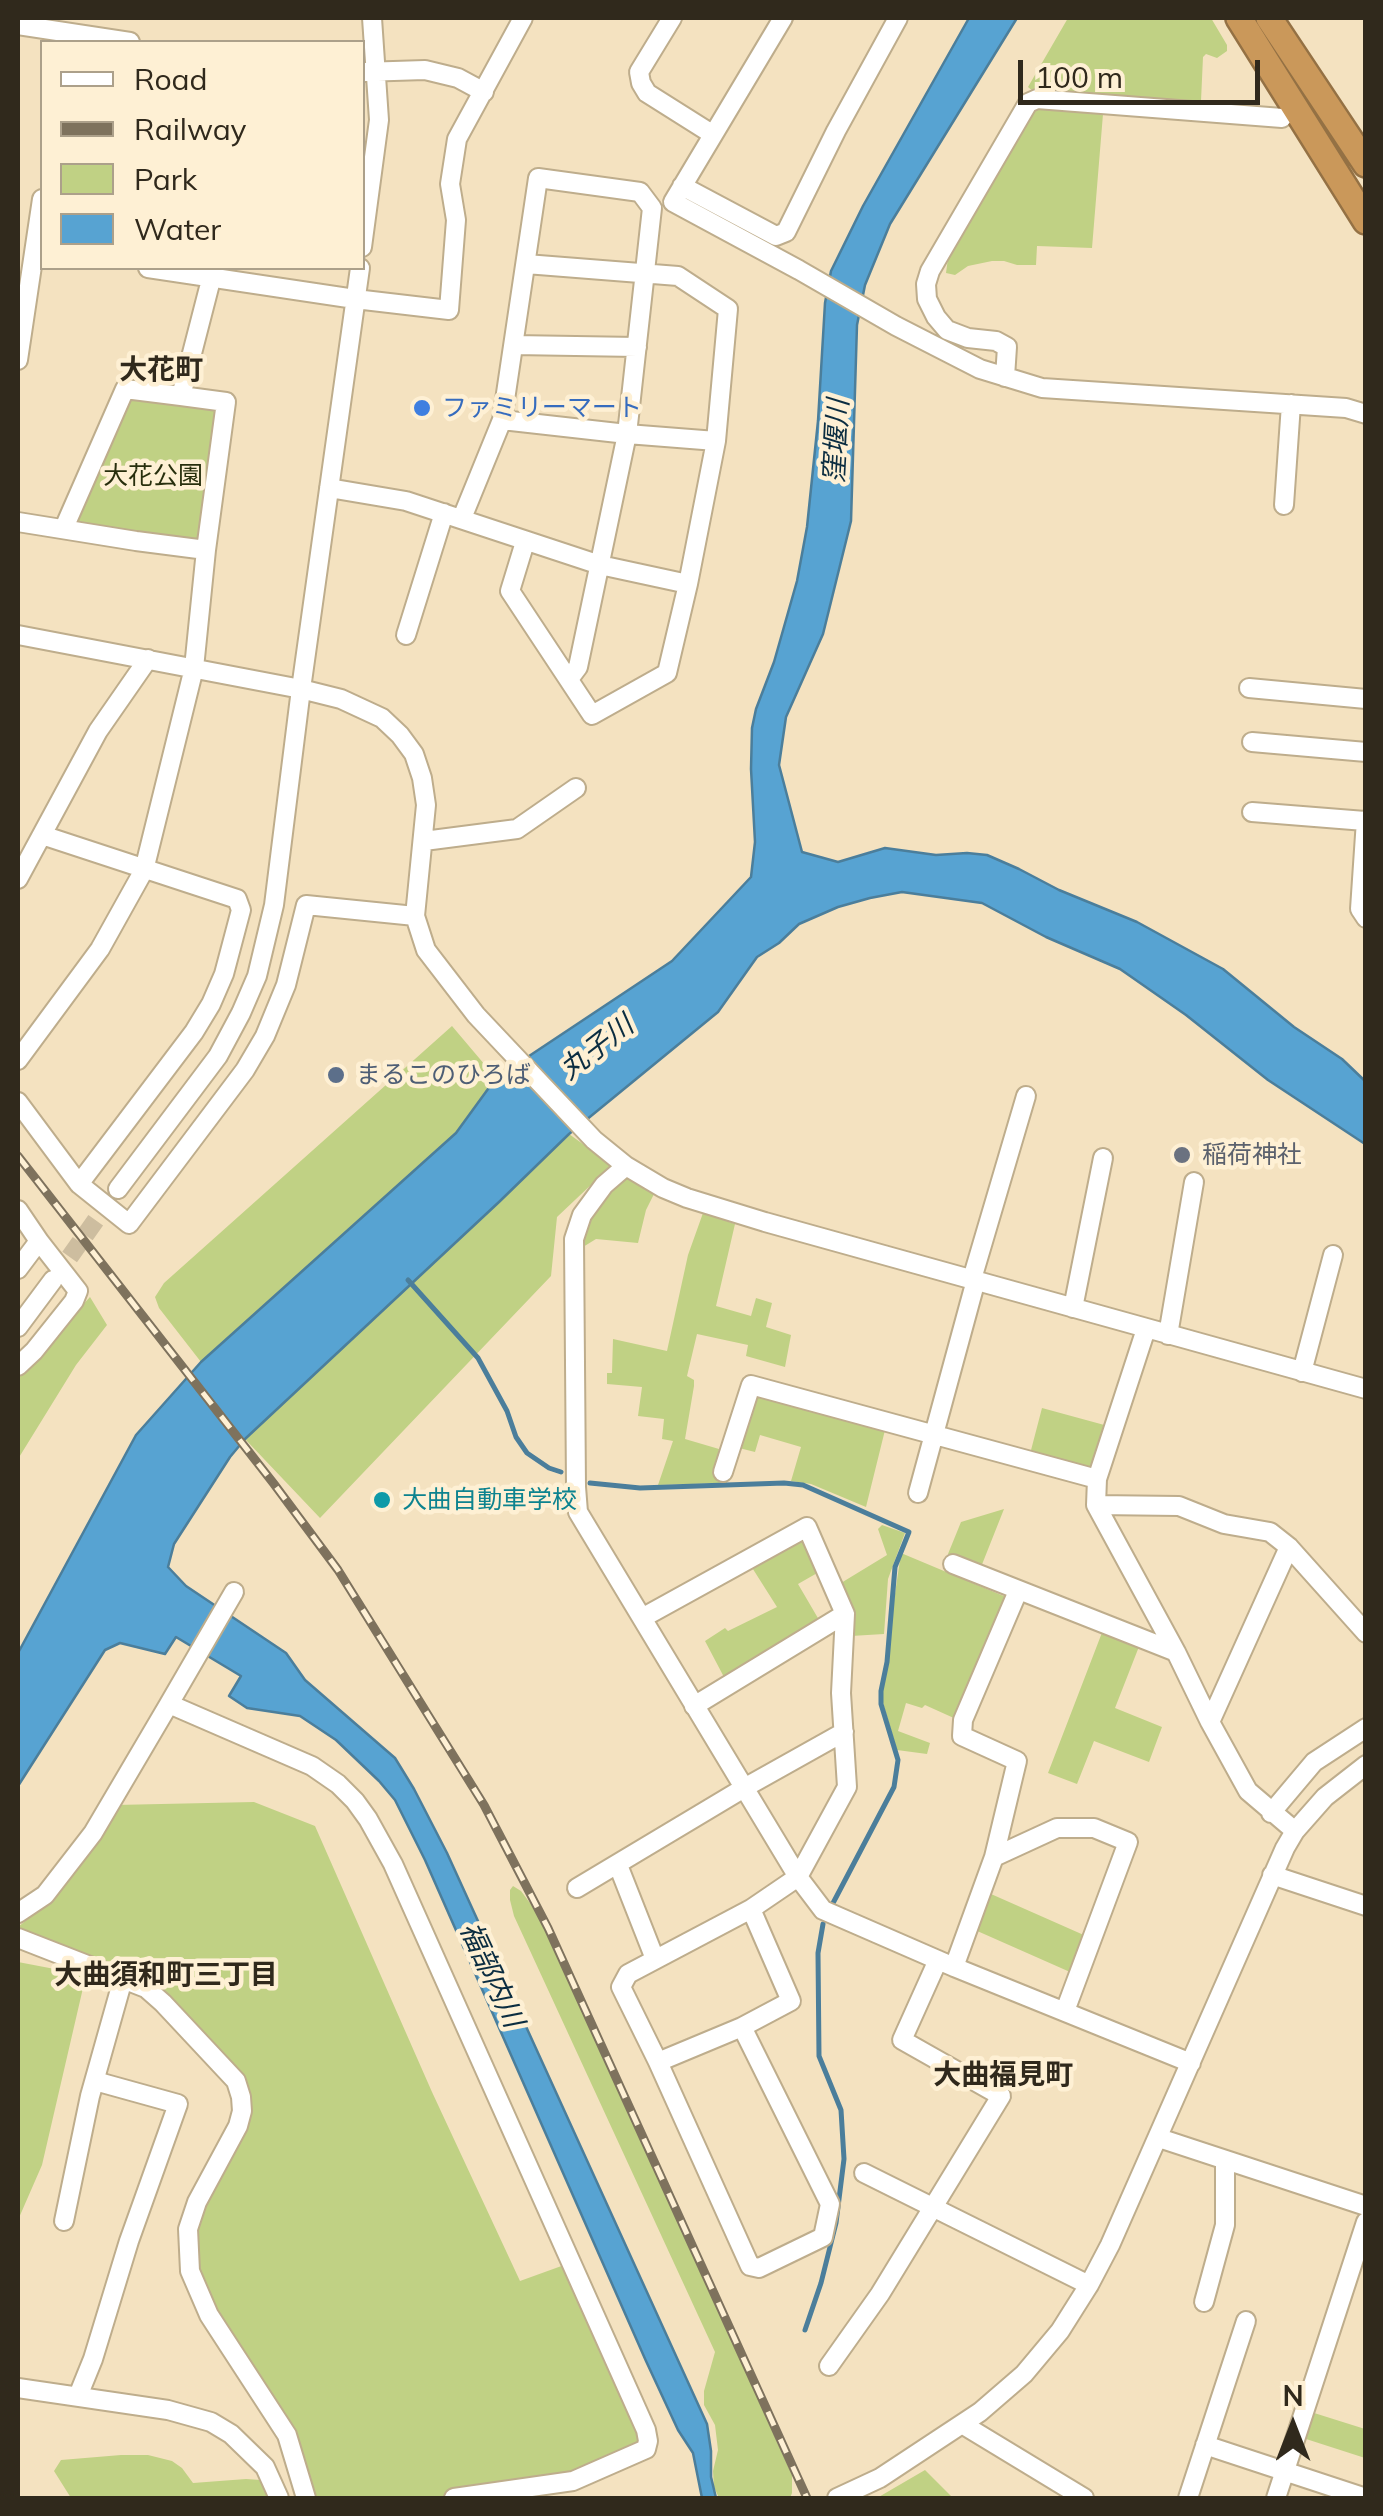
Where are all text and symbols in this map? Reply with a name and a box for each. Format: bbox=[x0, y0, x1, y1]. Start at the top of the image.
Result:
legend bbox=[40, 40, 365, 270]
scale bar bbox=[1023, 40, 1266, 102]
text: 100 m bbox=[1035, 58, 1123, 96]
text: Road bbox=[134, 60, 208, 98]
text: Railway bbox=[134, 110, 247, 148]
text: Park bbox=[134, 160, 197, 198]
text: Water bbox=[134, 210, 221, 248]
district label: 大花町 bbox=[119, 354, 203, 388]
place label: ファミリーマート bbox=[442, 393, 642, 423]
marker: ファミリーマート bbox=[411, 397, 433, 419]
water label: 窪堰川 bbox=[818, 398, 856, 484]
park label: 大花公園 bbox=[103, 461, 203, 491]
water label: 丸子川 bbox=[554, 1009, 640, 1087]
place label: まるこのひろば bbox=[356, 1060, 531, 1090]
marker: まるこのひろば bbox=[325, 1064, 347, 1086]
place label: 稲荷神社 bbox=[1202, 1140, 1302, 1170]
marker: 稲荷神社 bbox=[1171, 1144, 1193, 1166]
place label: 大曲自動車学校 bbox=[402, 1485, 577, 1515]
marker: 大曲自動車学校 bbox=[371, 1489, 393, 1511]
water label: 福部内川 bbox=[452, 1917, 530, 2033]
district label: 大曲須和町三丁目 bbox=[54, 1959, 278, 1993]
district label: 大曲福見町 bbox=[933, 2059, 1073, 2093]
north arrow bbox=[1243, 2376, 1343, 2476]
text: N bbox=[1282, 2378, 1304, 2413]

